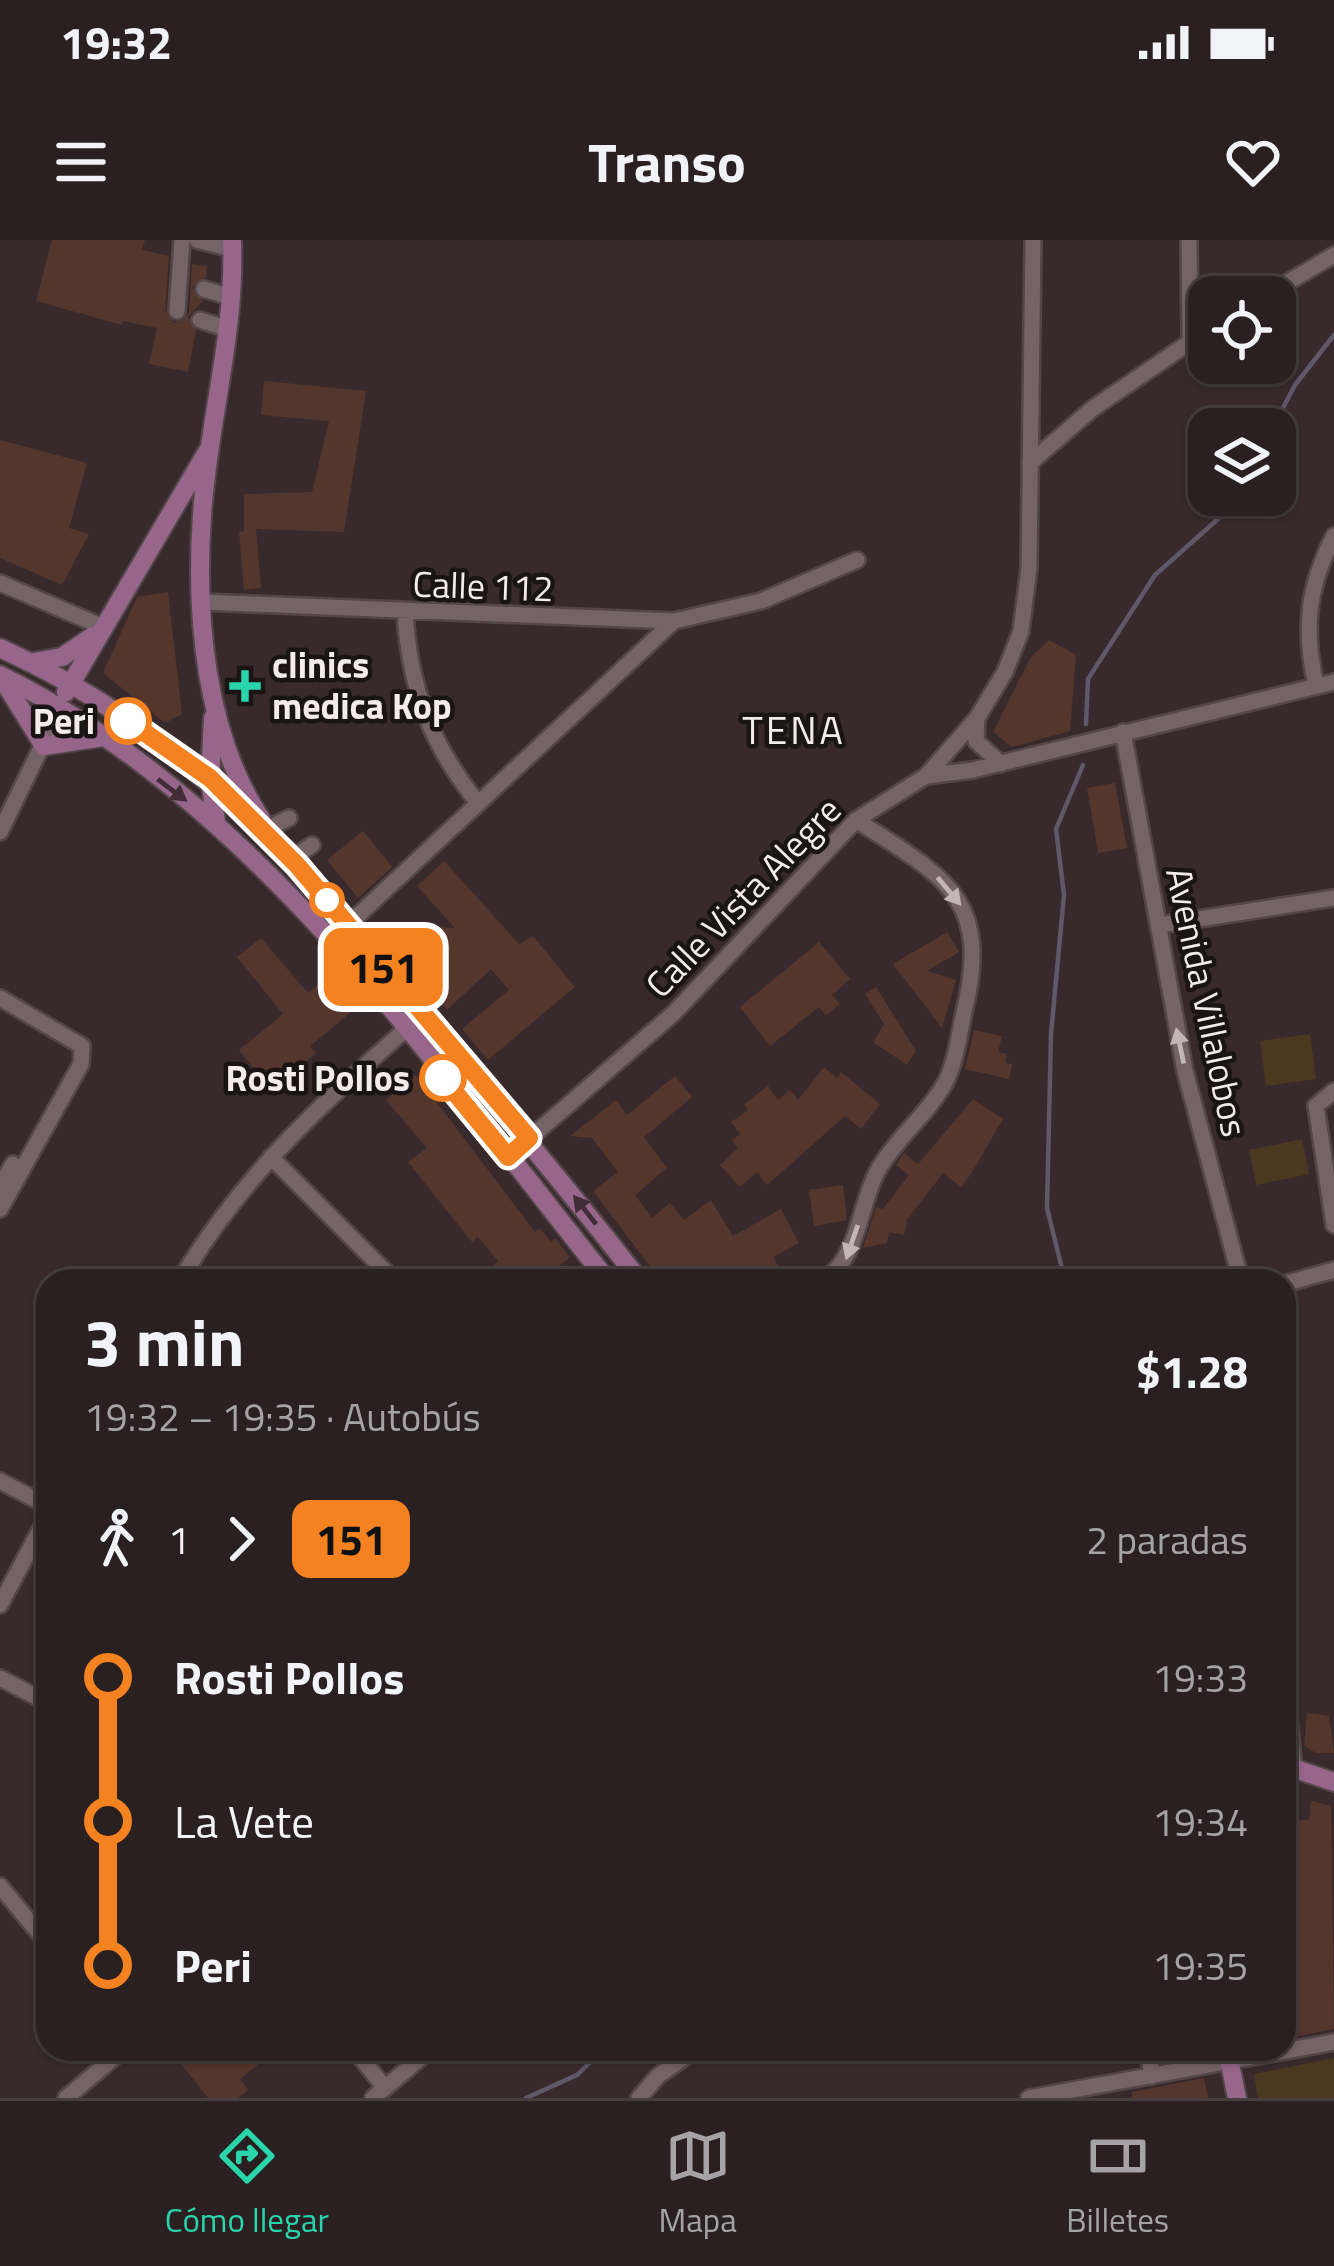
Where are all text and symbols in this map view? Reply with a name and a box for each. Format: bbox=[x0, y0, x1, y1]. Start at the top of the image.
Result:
text: 19:32 bbox=[60, 8, 172, 76]
text: Transo bbox=[588, 121, 746, 203]
icon: menu bbox=[48, 129, 114, 195]
icon: heart bbox=[1220, 129, 1286, 195]
map controls bbox=[1188, 276, 1296, 516]
button: locate bbox=[1188, 276, 1296, 384]
button: layers bbox=[1188, 408, 1296, 516]
street label: Calle 112 bbox=[412, 556, 554, 615]
place label: clinics medica Kop bbox=[272, 637, 451, 733]
marker: clinics medica Kop bbox=[229, 670, 261, 702]
place label: Peri bbox=[33, 693, 95, 748]
marker: Peri bbox=[106, 699, 150, 743]
district label: TENA bbox=[742, 700, 846, 759]
one-way arrow bbox=[156, 777, 188, 802]
street label: Calle Vista Alegre bbox=[632, 784, 853, 1010]
street label: Avenida Villalobos bbox=[1152, 862, 1263, 1141]
one-way arrow bbox=[935, 876, 961, 906]
unlabelled marker bbox=[311, 884, 343, 916]
line badge: 151 bbox=[314, 928, 452, 1006]
text: 151 bbox=[348, 935, 418, 999]
one-way arrow bbox=[1170, 1026, 1189, 1064]
place label: Rosti Pollos bbox=[226, 1050, 410, 1105]
marker: Rosti Pollos bbox=[421, 1056, 465, 1100]
one-way arrow bbox=[573, 1194, 597, 1225]
one-way arrow bbox=[842, 1224, 860, 1260]
text: 3 min bbox=[84, 1291, 244, 1392]
text: $1.28 bbox=[1136, 1337, 1248, 1405]
text: 19:32 – 19:35 · Autobús bbox=[84, 1387, 481, 1446]
icon: walk bbox=[84, 1506, 150, 1572]
icon: forward bbox=[208, 1506, 274, 1572]
text: 151 bbox=[316, 1507, 386, 1571]
text: 1 bbox=[168, 1510, 190, 1569]
text: 2 paradas bbox=[1086, 1510, 1248, 1569]
text: Rosti Pollos bbox=[174, 1643, 405, 1711]
text: 19:33 bbox=[1152, 1648, 1248, 1707]
text: La Vete bbox=[174, 1787, 314, 1855]
text: 19:34 bbox=[1152, 1792, 1248, 1851]
text: Peri bbox=[174, 1931, 252, 1999]
text: 19:35 bbox=[1152, 1936, 1248, 1995]
tab: Cómo llegar bbox=[165, 2123, 329, 2245]
tab: Mapa bbox=[659, 2123, 737, 2245]
tab: Billetes bbox=[1066, 2123, 1169, 2245]

